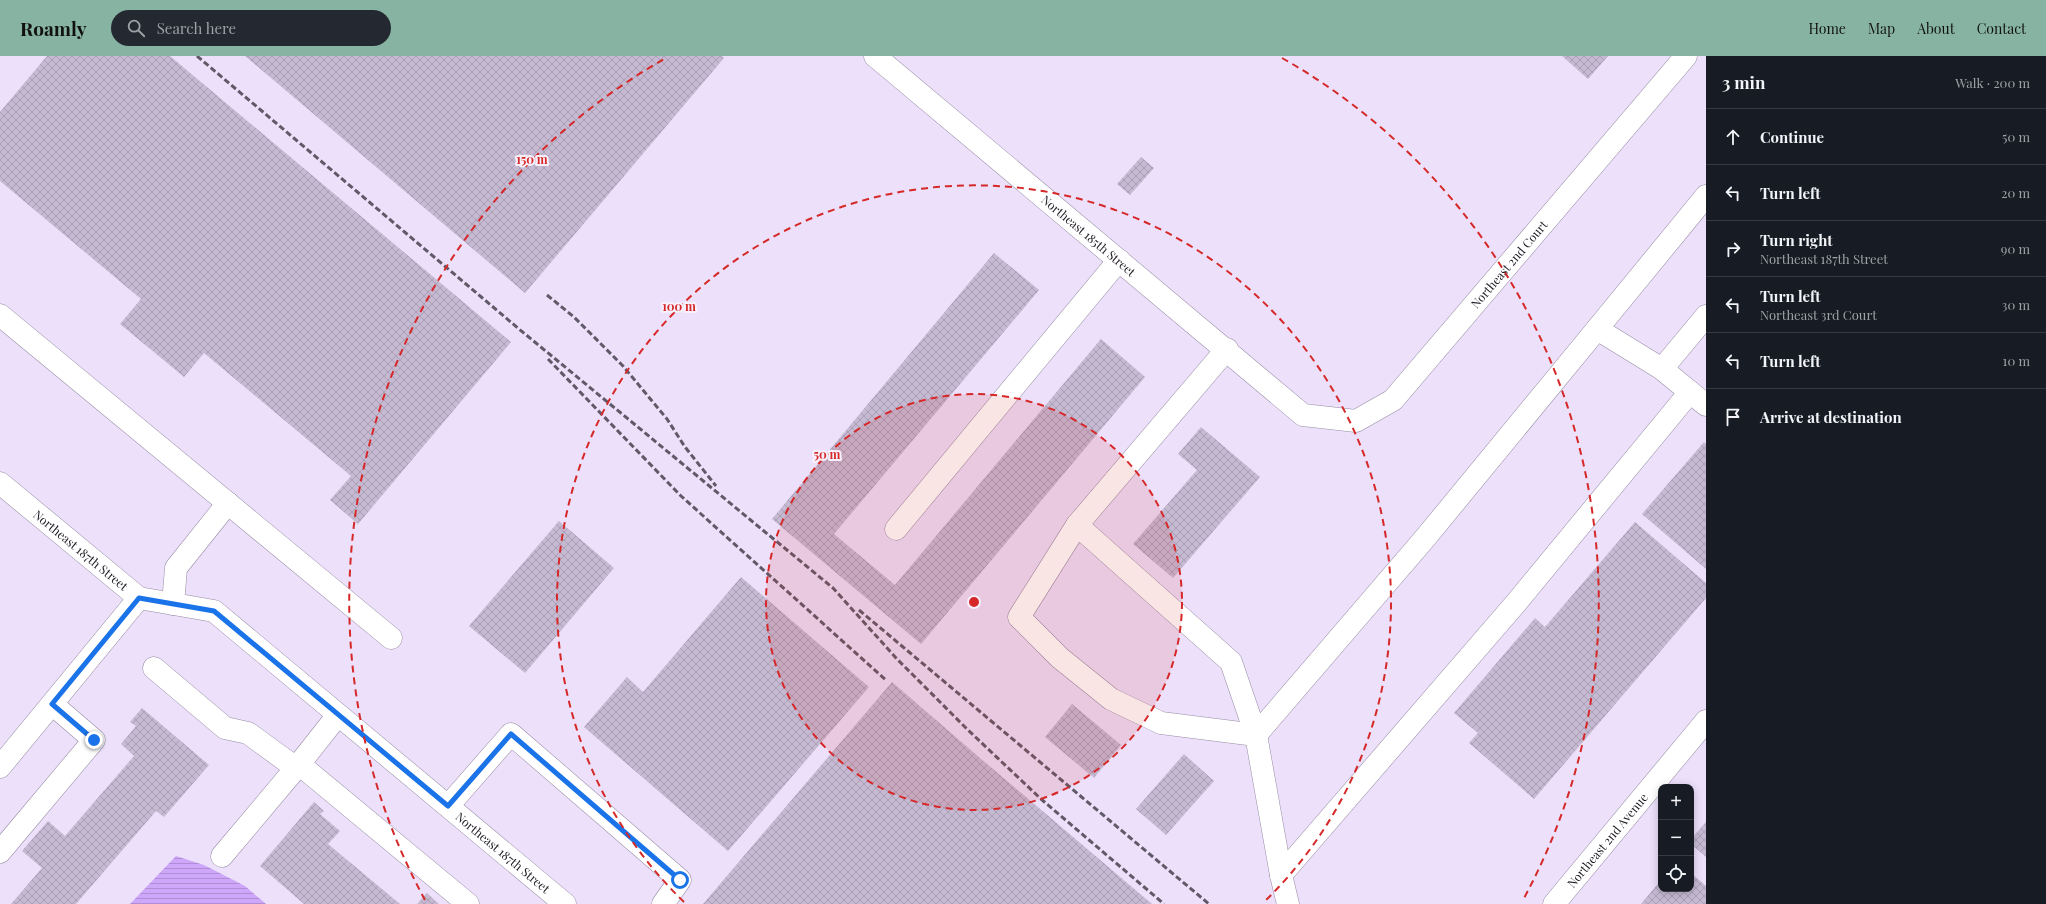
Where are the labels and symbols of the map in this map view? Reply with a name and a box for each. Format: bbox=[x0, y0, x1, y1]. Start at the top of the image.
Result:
text: 150 m bbox=[516, 151, 548, 167]
street label: Northeast 185th Street bbox=[1038, 191, 1140, 280]
street label: Northeast 2nd Court bbox=[1467, 216, 1551, 311]
text: 100 m bbox=[662, 298, 696, 314]
text: 50 m bbox=[814, 446, 841, 462]
street label: Northeast 187th Street bbox=[30, 506, 132, 594]
centre of rings bbox=[967, 595, 981, 609]
route end bbox=[85, 731, 103, 749]
street label: Northeast 2nd Avenue bbox=[1563, 790, 1651, 891]
street label: Northeast 187th Street bbox=[453, 808, 554, 897]
route start bbox=[671, 871, 689, 889]

